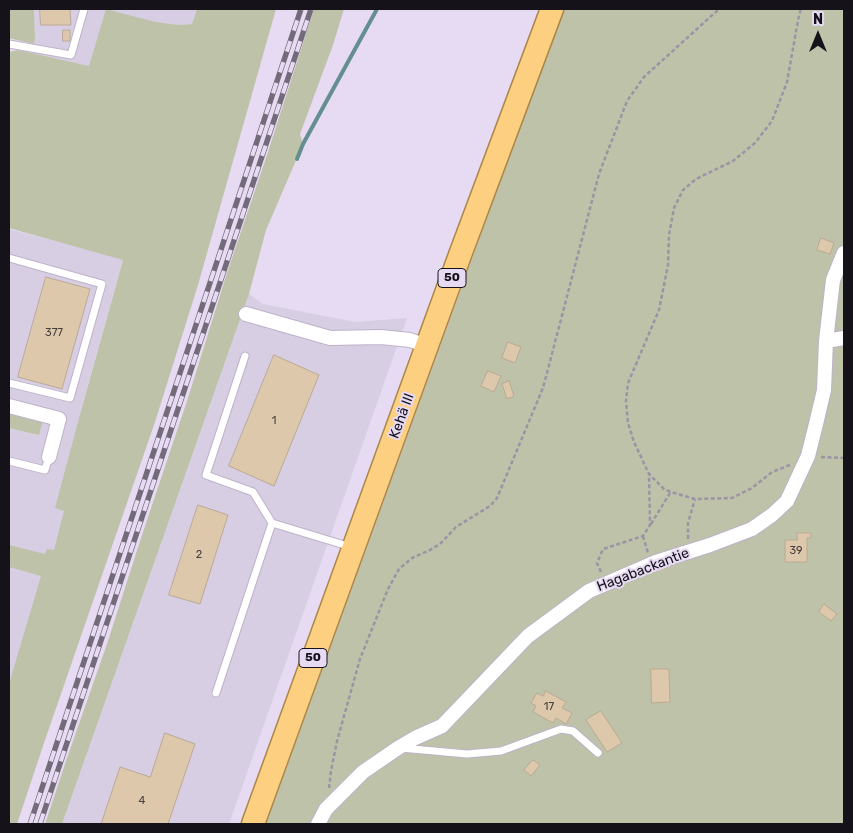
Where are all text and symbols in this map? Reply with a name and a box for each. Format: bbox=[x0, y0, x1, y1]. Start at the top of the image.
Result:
north arrow bbox=[793, 10, 843, 60]
text: N bbox=[813, 11, 823, 28]
road number: 50 bbox=[438, 268, 466, 288]
house number: 377 bbox=[45, 326, 63, 340]
street label: Kehä III bbox=[386, 391, 418, 441]
house number: 1 bbox=[272, 414, 276, 428]
house number: 39 bbox=[789, 544, 803, 558]
street label: Hagabackantie bbox=[594, 545, 692, 595]
house number: 2 bbox=[196, 548, 202, 562]
road number: 50 bbox=[299, 648, 327, 668]
house number: 17 bbox=[544, 700, 554, 714]
house number: 4 bbox=[139, 794, 145, 808]

